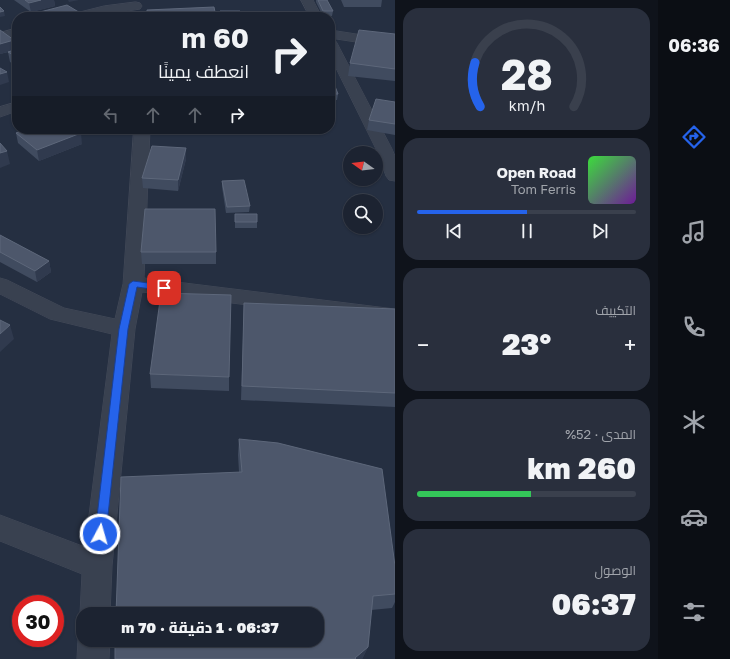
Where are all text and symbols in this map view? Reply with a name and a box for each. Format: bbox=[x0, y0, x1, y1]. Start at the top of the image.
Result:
text: 60 m bbox=[181, 21, 249, 54]
icon: right bbox=[263, 28, 315, 80]
text: 06:36 bbox=[668, 34, 720, 56]
text: 28 bbox=[501, 49, 553, 99]
text: انعطف يمينًا bbox=[158, 60, 249, 82]
text: km/h bbox=[508, 97, 545, 114]
icon: left bbox=[100, 104, 122, 126]
icon: ahead bbox=[142, 104, 164, 126]
icon: ahead bbox=[184, 104, 206, 126]
icon: right bbox=[226, 104, 248, 126]
icon: directions bbox=[680, 123, 708, 151]
north arrow bbox=[343, 146, 383, 186]
map controls bbox=[343, 146, 383, 234]
text: Open Road bbox=[496, 163, 576, 181]
text: Tom Ferris bbox=[511, 181, 576, 197]
button: search bbox=[343, 194, 383, 234]
icon: music bbox=[680, 218, 708, 246]
icon: previous bbox=[443, 220, 465, 242]
icon: pause bbox=[516, 220, 538, 242]
icon: next bbox=[589, 220, 611, 242]
pin bbox=[147, 271, 181, 305]
icon: arrive bbox=[153, 277, 175, 299]
text: التكييف bbox=[595, 302, 636, 318]
icon: phone bbox=[680, 313, 708, 341]
text: 23° bbox=[502, 326, 551, 362]
text: − bbox=[417, 331, 429, 358]
text: + bbox=[624, 331, 636, 358]
icon: climate bbox=[680, 408, 708, 436]
text: المدى · 52% bbox=[565, 426, 636, 442]
text: 260 km bbox=[527, 450, 636, 486]
icon: car bbox=[680, 503, 708, 531]
position arrow bbox=[79, 513, 121, 555]
text: الوصول bbox=[595, 562, 636, 578]
text: 06:37 bbox=[551, 586, 636, 622]
speed limit sign: 30 bbox=[12, 595, 64, 647]
icon: filters bbox=[680, 598, 708, 626]
text: 06:37 · 1 دقيقة · 70 m bbox=[121, 618, 279, 636]

